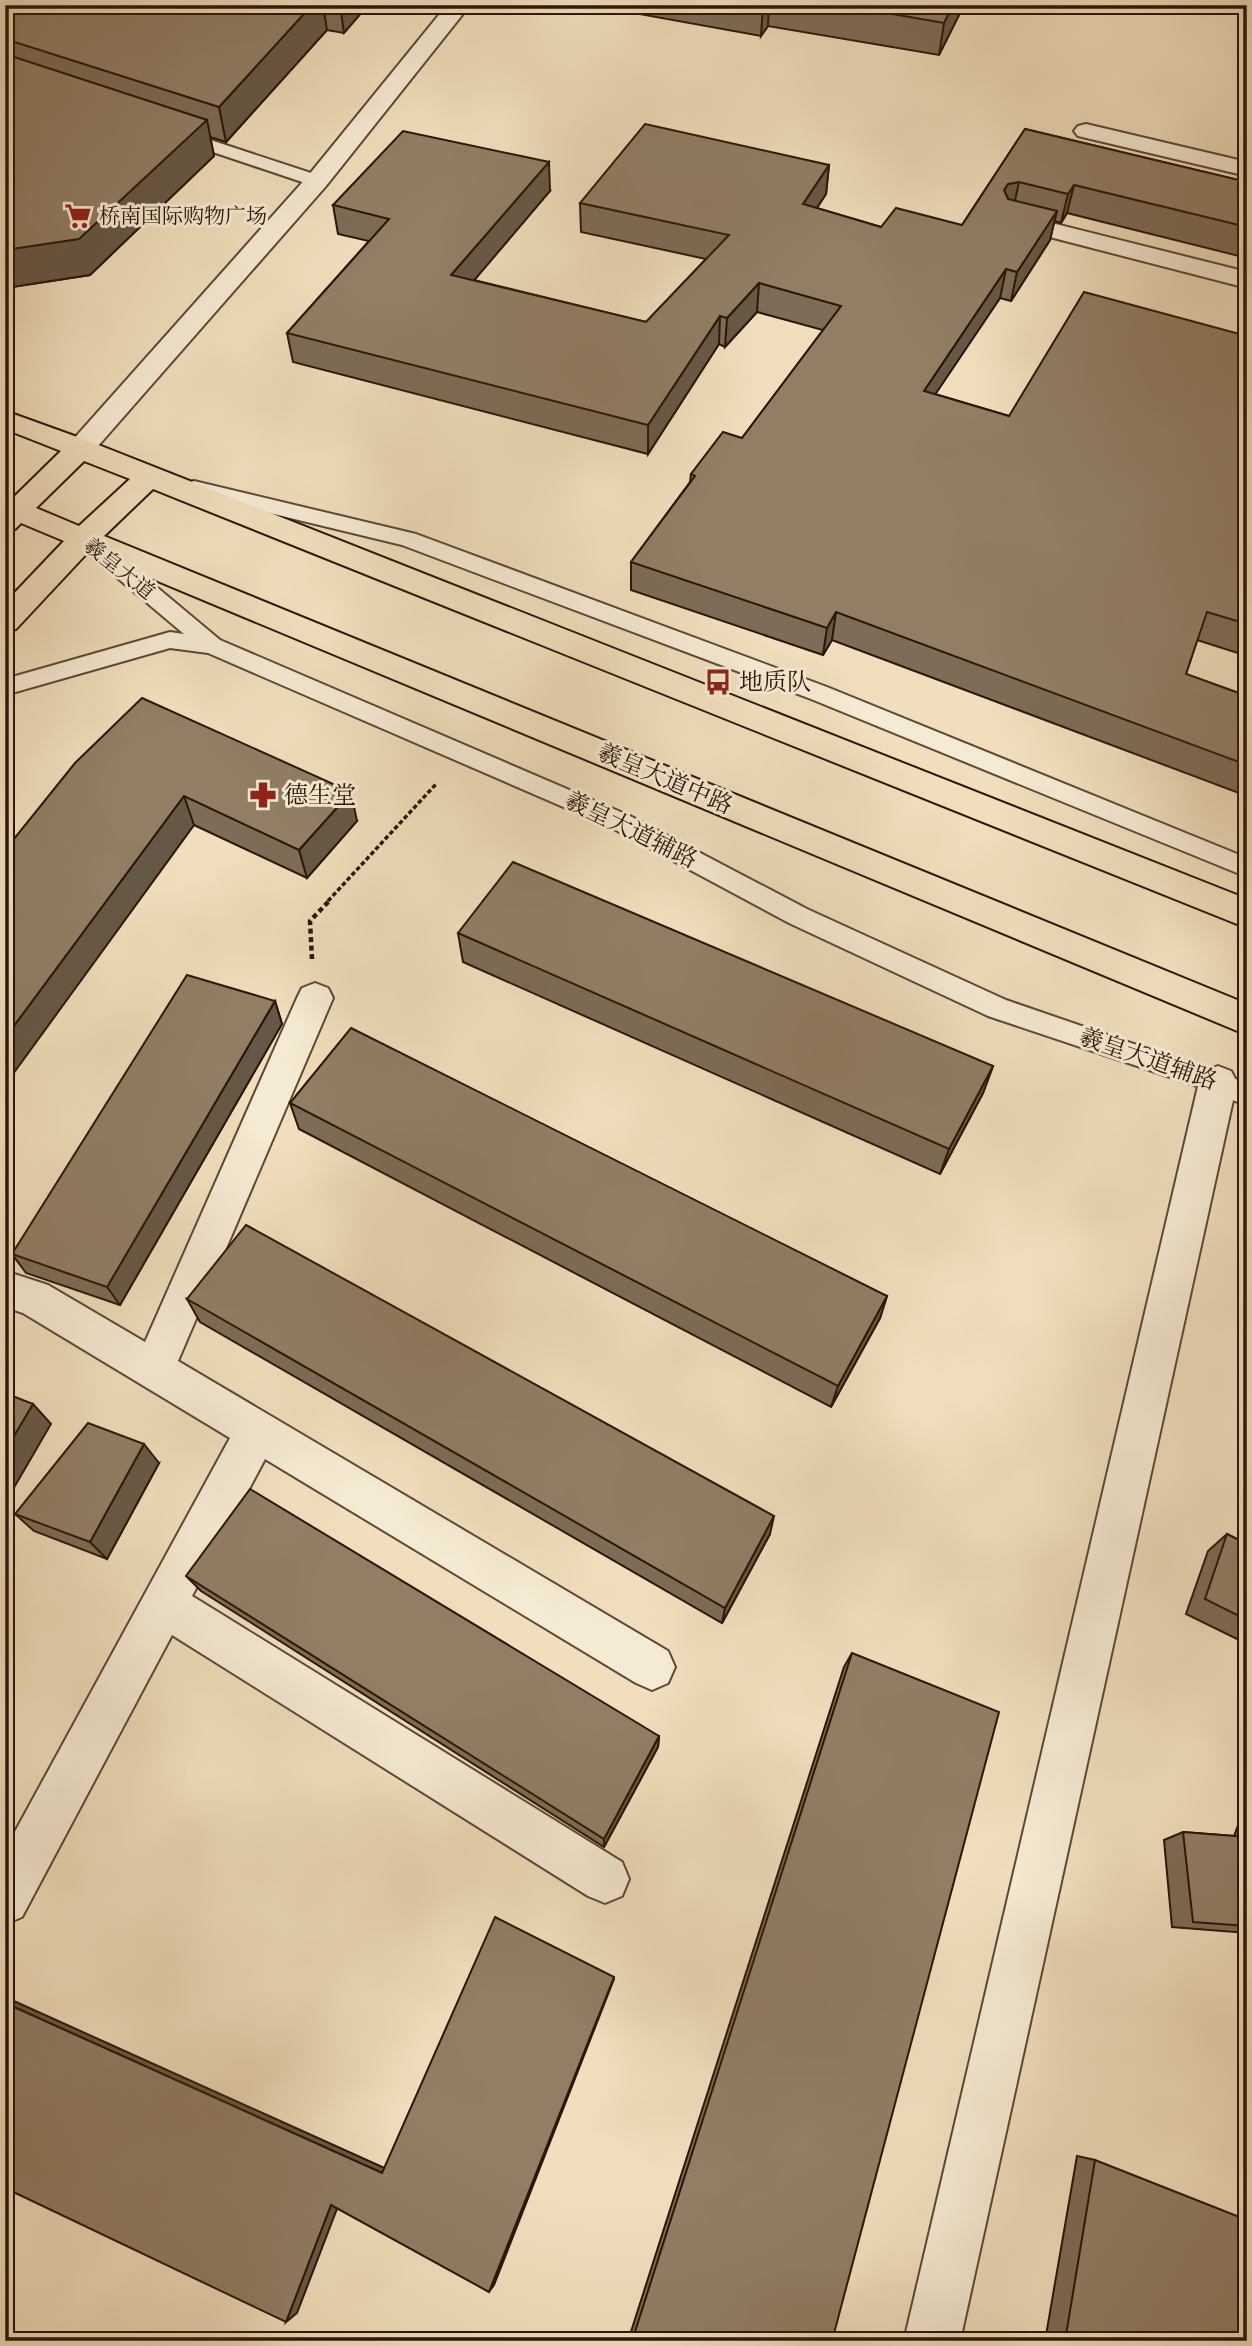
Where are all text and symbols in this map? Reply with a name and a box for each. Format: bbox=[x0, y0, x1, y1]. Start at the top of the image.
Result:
supermarket icon: 桥南国际购物广场 bbox=[63, 201, 93, 231]
place label: 桥南国际购物广场 bbox=[99, 202, 267, 231]
street label: 羲皇大道 bbox=[77, 531, 161, 607]
place label: 地质队 bbox=[739, 666, 811, 699]
bus stop icon: 地质队 bbox=[703, 667, 733, 697]
street label: 羲皇大道中路 bbox=[592, 736, 738, 822]
place label: 德生堂 bbox=[284, 779, 356, 812]
pharmacy icon: 德生堂 bbox=[248, 780, 278, 810]
street label: 羲皇大道辅路 bbox=[559, 784, 703, 876]
street label: 羲皇大道辅路 bbox=[1075, 1020, 1221, 1098]

